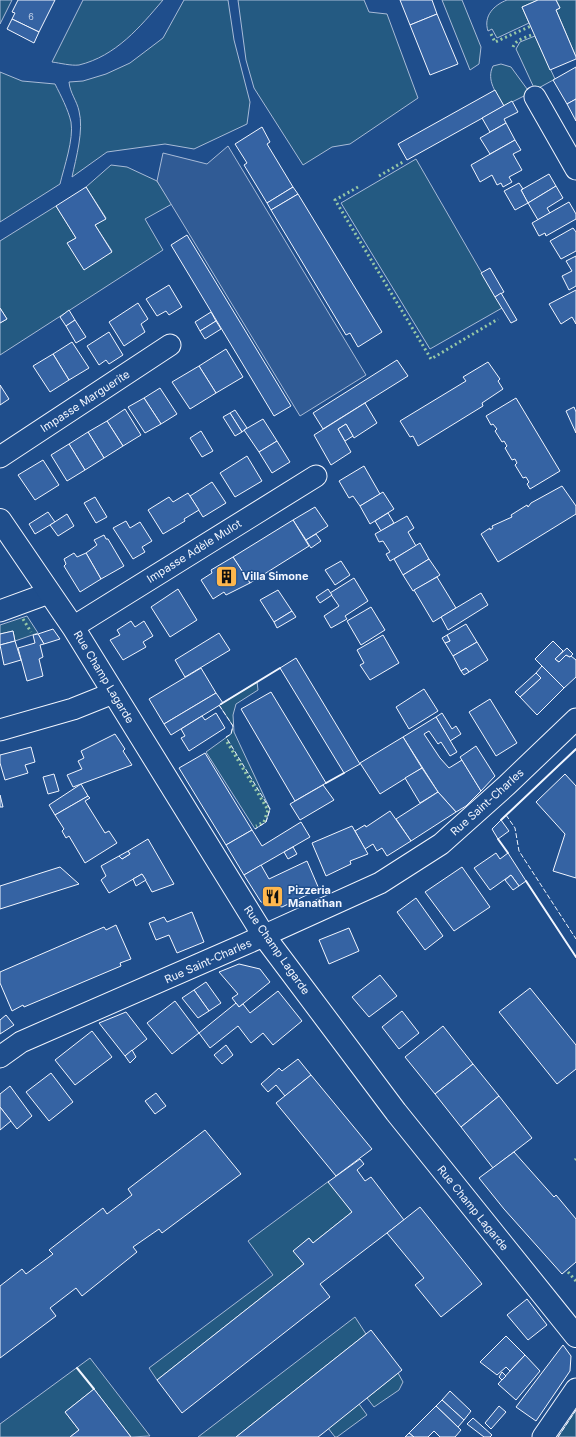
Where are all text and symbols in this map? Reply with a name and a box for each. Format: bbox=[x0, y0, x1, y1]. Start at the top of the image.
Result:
house number: 6 bbox=[28, 11, 34, 22]
street label: Impasse Marguerite bbox=[38, 367, 132, 435]
street label: Impasse Adèle Mulot bbox=[144, 516, 244, 586]
building icon: Villa Simone bbox=[213, 563, 239, 589]
place label: Villa Simone bbox=[242, 569, 309, 583]
street label: Rue Champ Lagarde bbox=[71, 628, 137, 726]
street label: Rue Saint-Charles bbox=[447, 765, 527, 839]
restaurant icon: Pizzeria Manathan bbox=[259, 883, 285, 909]
place label: Pizzeria Manathan bbox=[288, 883, 342, 910]
street label: Rue Champ Lagarde bbox=[241, 903, 313, 997]
street label: Rue Saint-Charles bbox=[162, 935, 254, 986]
street label: Rue Champ Lagarde bbox=[434, 1163, 512, 1253]

